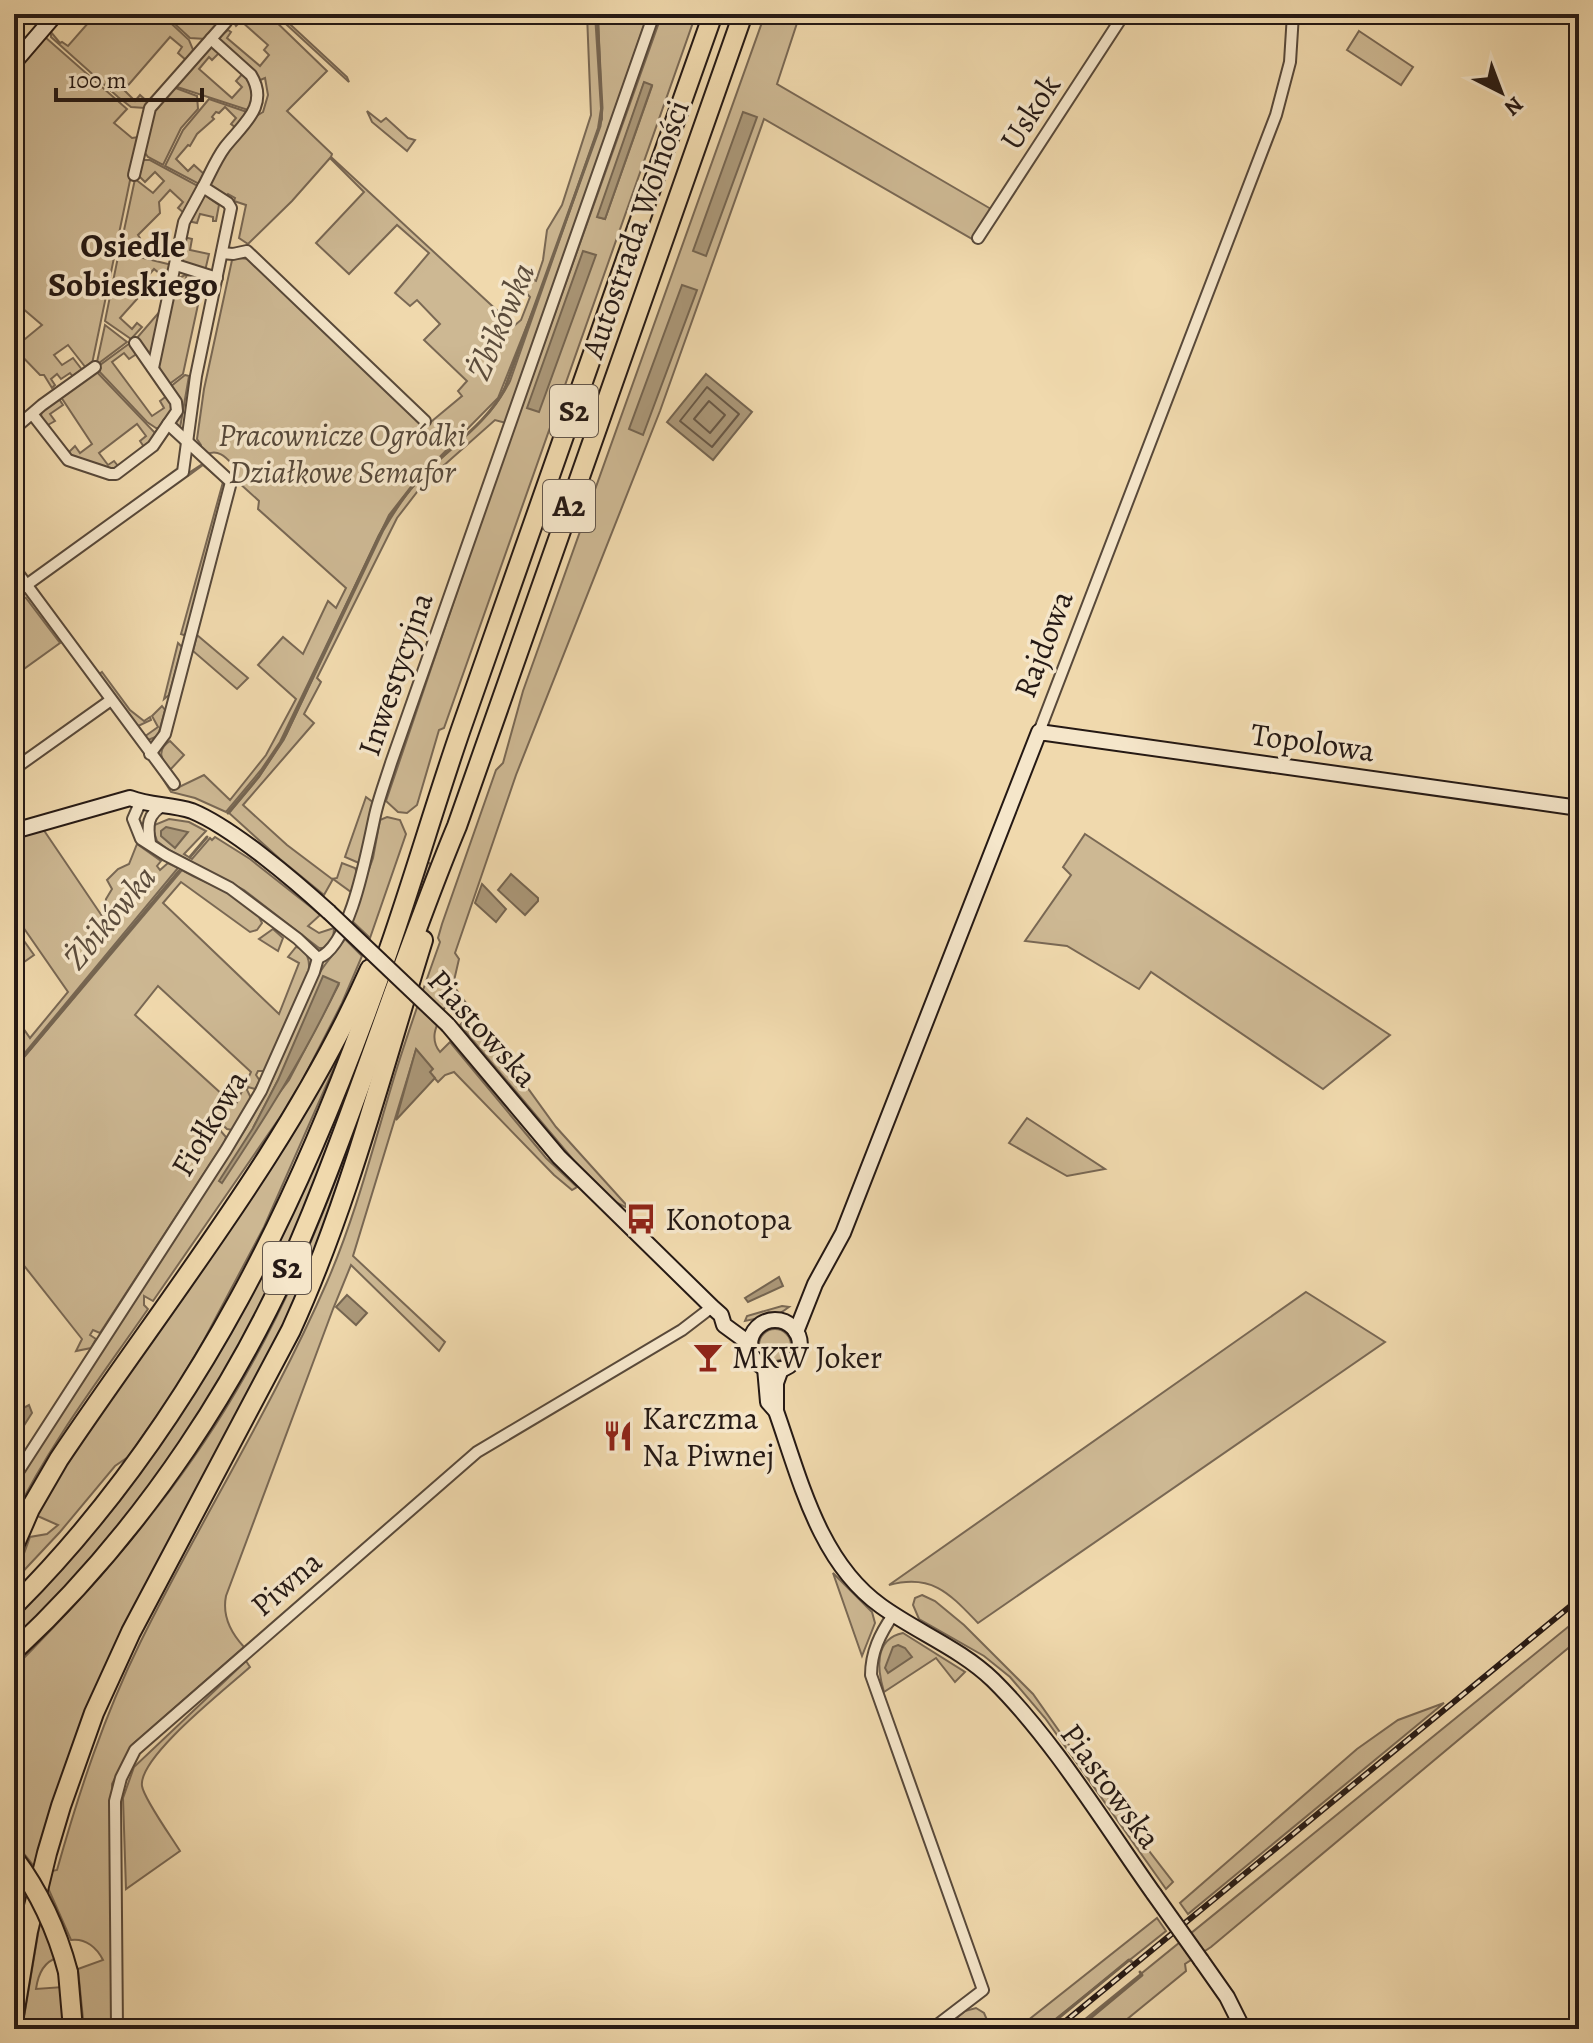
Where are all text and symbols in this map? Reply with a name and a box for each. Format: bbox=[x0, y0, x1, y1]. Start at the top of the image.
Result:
scale bar bbox=[56, 52, 202, 102]
north arrow bbox=[1461, 52, 1541, 132]
text: 100 m bbox=[68, 64, 127, 96]
street label: Uskok bbox=[989, 66, 1071, 158]
text: N bbox=[1498, 90, 1530, 123]
street label: Autostrada Wolności bbox=[570, 94, 700, 365]
district label: Osiedle Sobieskiego bbox=[48, 222, 218, 308]
water label: Żbikówka bbox=[455, 256, 546, 387]
road number: S2 bbox=[550, 385, 598, 437]
park label: Pracownicze Ogródki Działkowe Semafor bbox=[218, 413, 466, 494]
road number: A2 bbox=[543, 480, 595, 532]
street label: Rajdowa bbox=[1002, 584, 1084, 704]
street label: Inwestycyjna bbox=[347, 586, 444, 762]
street label: Topolowa bbox=[1248, 712, 1378, 772]
water label: Żbikówka bbox=[52, 855, 167, 979]
street label: Piastowska bbox=[418, 959, 548, 1097]
street label: Fiołkowa bbox=[160, 1061, 258, 1184]
place label: Konotopa bbox=[665, 1197, 792, 1241]
bus stop icon: Konotopa bbox=[624, 1202, 658, 1236]
road number: S2 bbox=[263, 1242, 311, 1294]
place label: MKW Joker bbox=[732, 1335, 882, 1379]
bar icon: MKW Joker bbox=[691, 1340, 725, 1374]
place label: Karczma Na Piwnej bbox=[642, 1396, 774, 1477]
restaurant icon: Karczma Na Piwnej bbox=[601, 1419, 635, 1453]
street label: Piwna bbox=[241, 1540, 331, 1626]
street label: Piastowska bbox=[1050, 1714, 1172, 1858]

